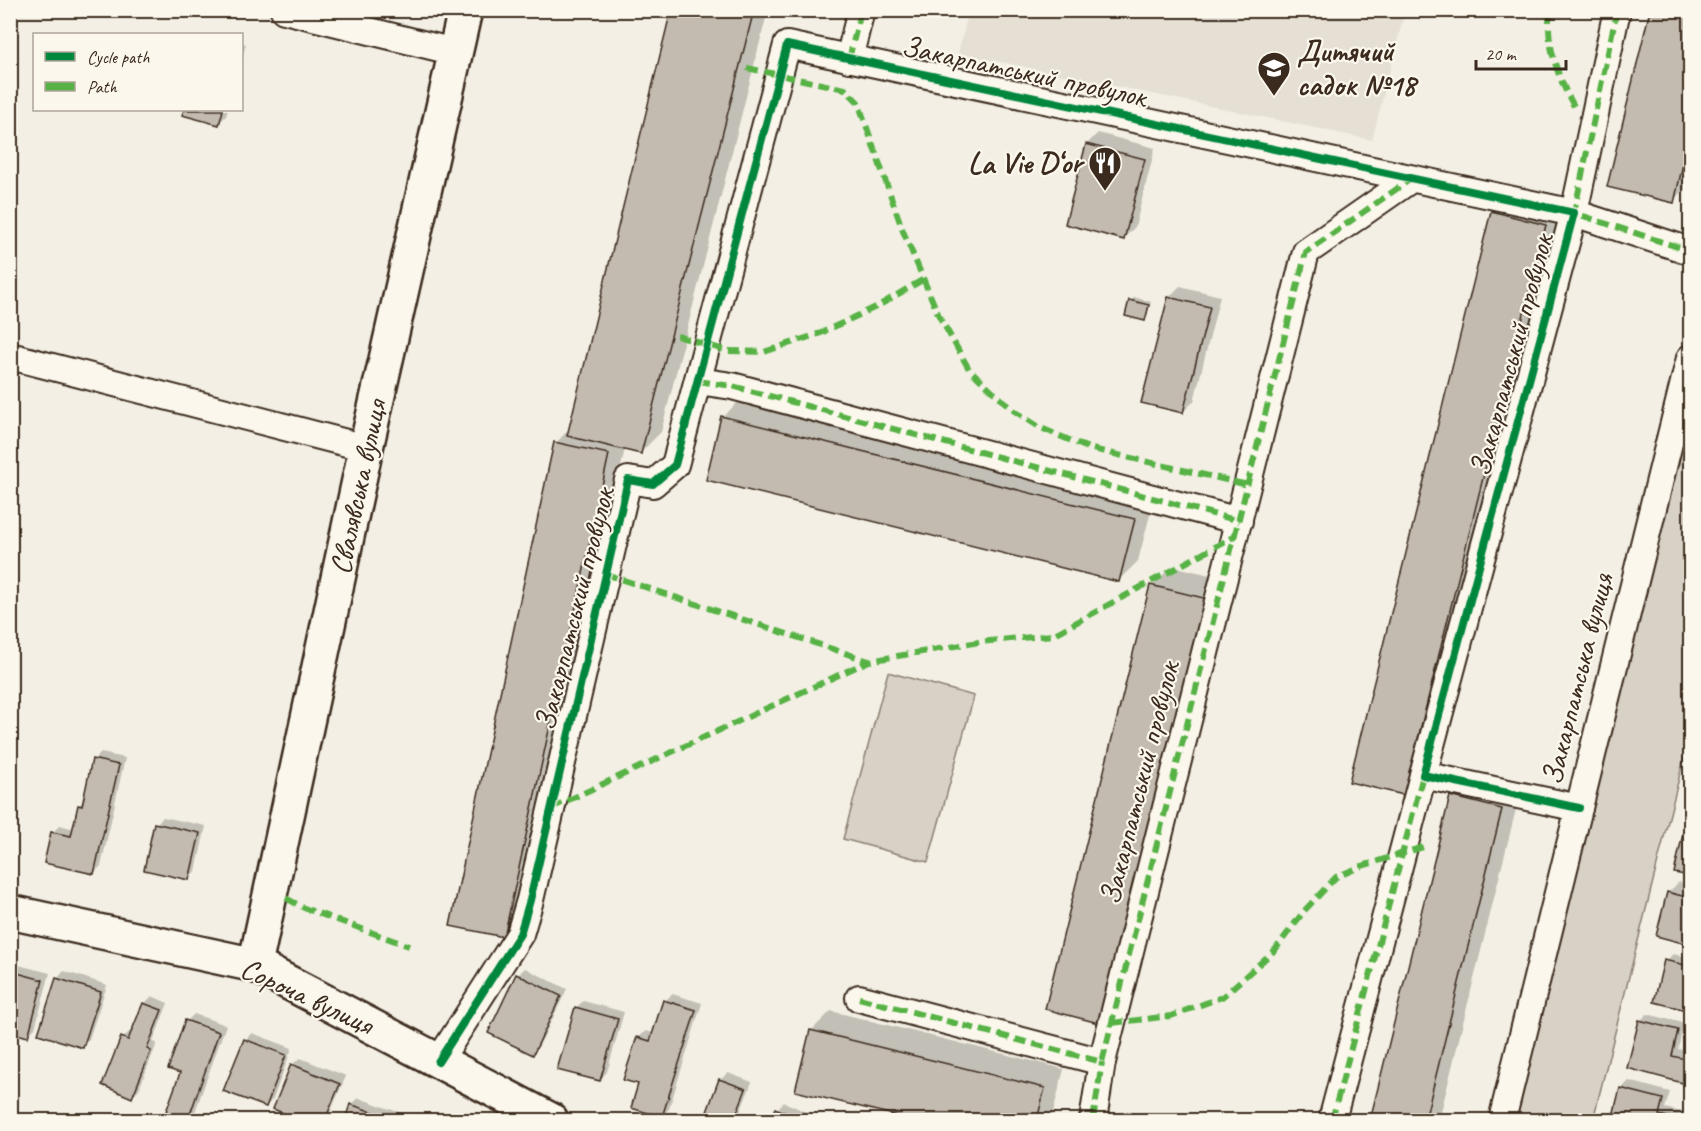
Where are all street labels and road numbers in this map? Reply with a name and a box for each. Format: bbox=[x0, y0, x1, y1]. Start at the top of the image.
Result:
street label: Закарпатський провулок bbox=[898, 27, 1152, 116]
street label: Закарпатський провулок bbox=[1460, 228, 1562, 480]
street label: Свалявська вулиця bbox=[321, 394, 396, 578]
street label: Закарпатський провулок bbox=[525, 482, 623, 735]
street label: Закарпатська вулиця bbox=[1532, 568, 1622, 789]
street label: Закарпатський провулок bbox=[1090, 656, 1188, 909]
street label: Сороча вулиця bbox=[235, 949, 382, 1044]

